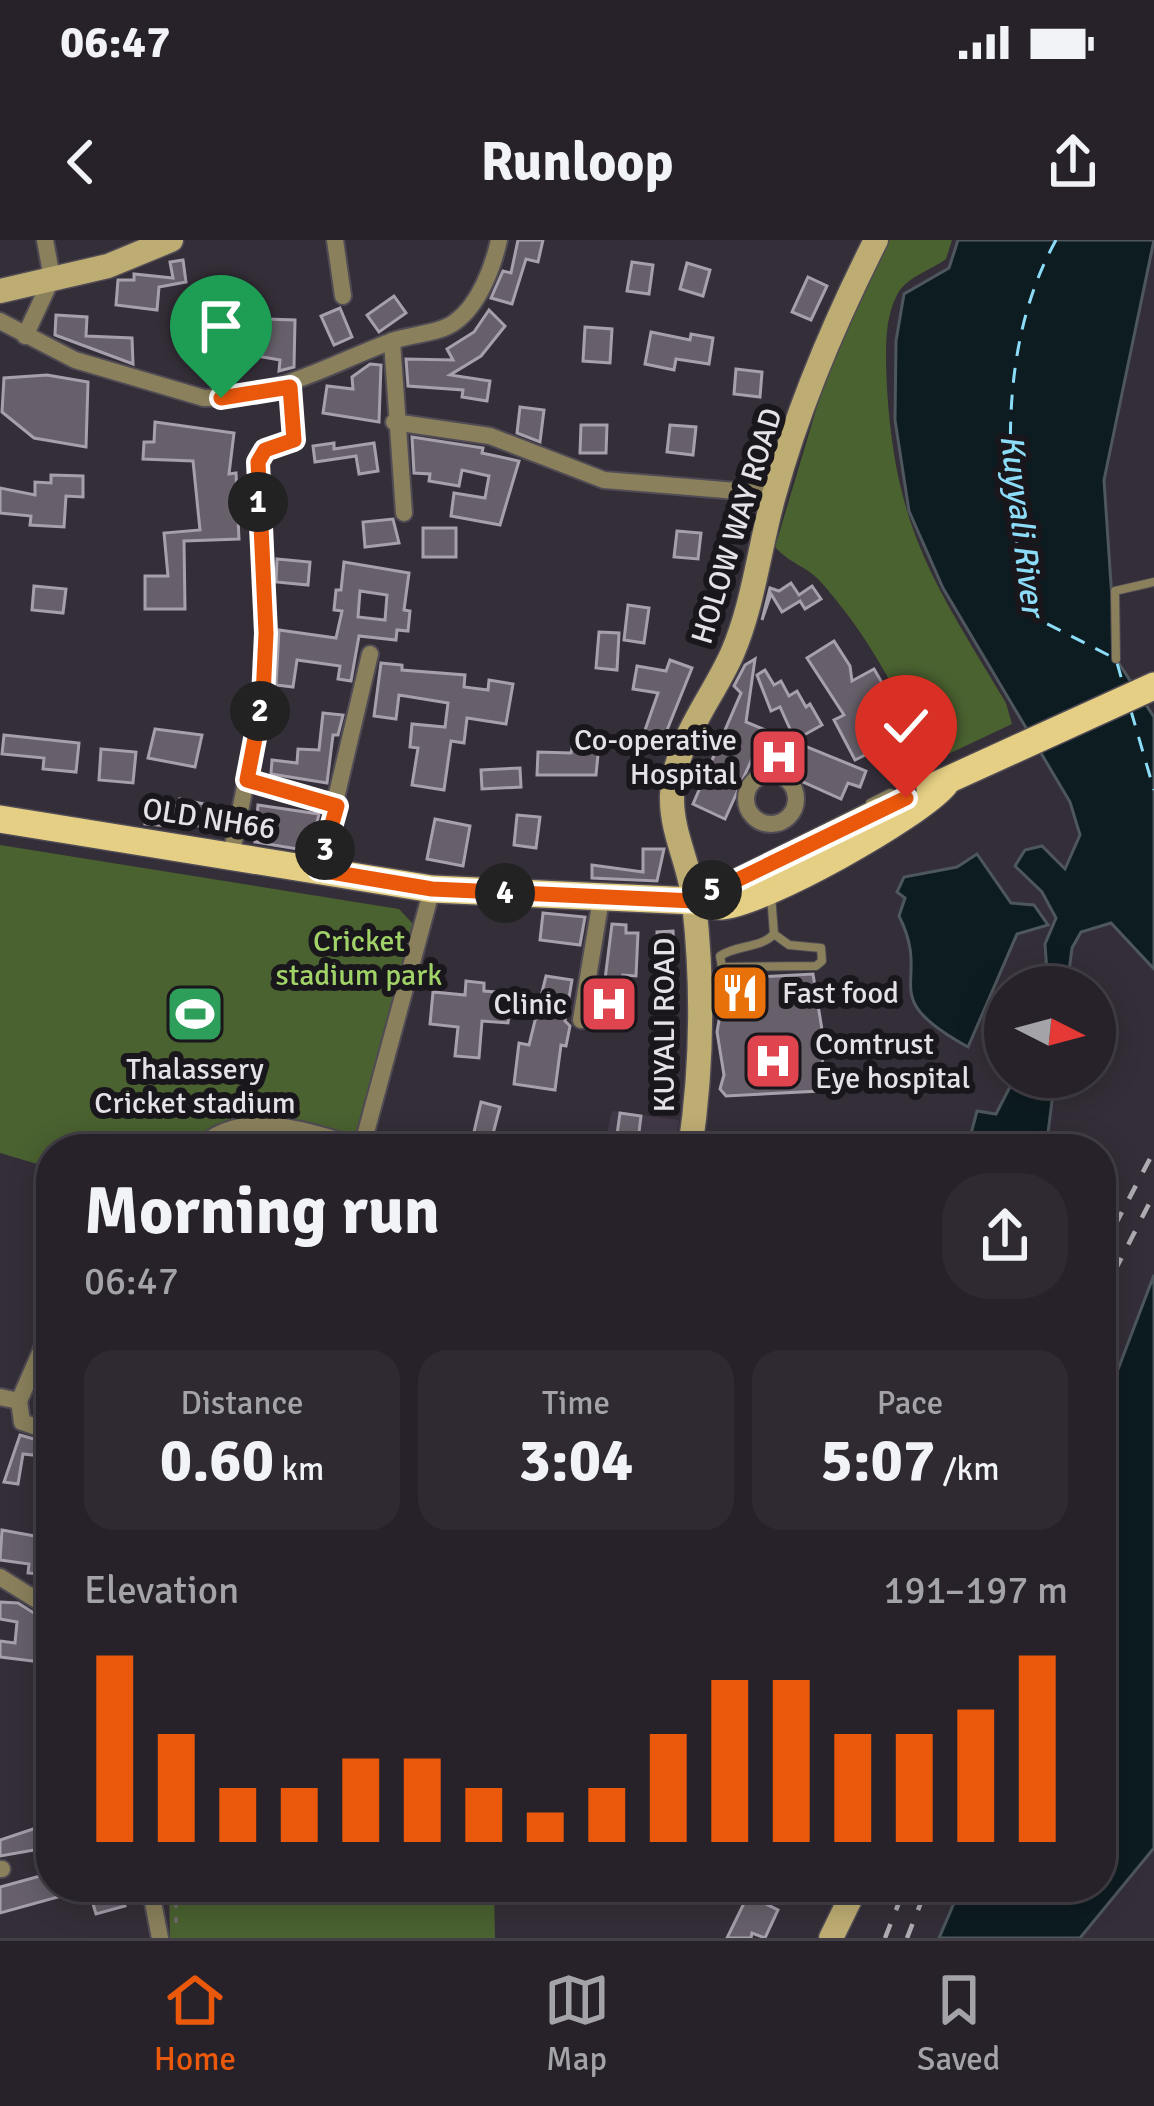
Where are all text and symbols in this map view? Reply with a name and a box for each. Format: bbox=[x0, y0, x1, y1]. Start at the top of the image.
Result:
text: 06:47 bbox=[60, 15, 170, 70]
icon: back bbox=[48, 129, 114, 195]
text: Runloop bbox=[480, 129, 674, 196]
icon: share bbox=[1040, 129, 1106, 195]
pin bbox=[170, 275, 272, 398]
icon: arrive bbox=[188, 293, 254, 359]
street label: HOLOW WAY ROAD bbox=[684, 404, 790, 648]
water label: Kuyyali River bbox=[991, 432, 1054, 623]
pin: 1 bbox=[228, 472, 288, 532]
text: 1 bbox=[249, 481, 267, 522]
pin bbox=[855, 675, 957, 798]
pin: 2 bbox=[230, 681, 290, 741]
text: 2 bbox=[251, 690, 269, 731]
icon: check bbox=[873, 693, 939, 759]
place label: Co-operative Hospital bbox=[574, 722, 737, 793]
hospital icon: Co-operative Hospital bbox=[748, 726, 810, 788]
street label: OLD NH66 bbox=[140, 790, 278, 848]
pin: 3 bbox=[295, 820, 355, 880]
text: 3 bbox=[316, 829, 334, 870]
pin: 5 bbox=[682, 860, 742, 920]
pin: 4 bbox=[475, 863, 535, 923]
text: 5 bbox=[703, 869, 721, 910]
text: 4 bbox=[496, 872, 514, 913]
park label: Cricket stadium park bbox=[276, 923, 442, 994]
street label: KUYALI ROAD bbox=[646, 937, 683, 1113]
restaurant icon: Fast food bbox=[709, 962, 771, 1024]
north arrow bbox=[984, 966, 1116, 1098]
map controls bbox=[984, 966, 1116, 1098]
hospital icon: Clinic bbox=[578, 973, 640, 1035]
place label: Fast food bbox=[782, 975, 899, 1012]
sports icon: Thalassery Cricket stadium bbox=[164, 983, 226, 1045]
place label: Clinic bbox=[493, 986, 567, 1023]
place label: Comtrust Eye hospital bbox=[815, 1026, 970, 1097]
hospital icon: Comtrust Eye hospital bbox=[742, 1030, 804, 1092]
place label: Thalassery Cricket stadium bbox=[94, 1051, 296, 1122]
text: Morning run bbox=[84, 1171, 440, 1252]
button: share bbox=[942, 1173, 1068, 1299]
text: 06:47 bbox=[84, 1257, 179, 1305]
text: Distance bbox=[181, 1383, 303, 1424]
text: Time bbox=[542, 1383, 610, 1424]
text: Pace bbox=[877, 1383, 943, 1424]
text: 0.60 bbox=[160, 1424, 274, 1498]
text: 3:04 bbox=[519, 1424, 633, 1498]
text: 5:07 bbox=[821, 1424, 935, 1498]
text: km bbox=[274, 1449, 324, 1490]
text: /km bbox=[935, 1449, 999, 1490]
text: Elevation bbox=[84, 1566, 239, 1614]
text: 191–197 m bbox=[883, 1566, 1068, 1614]
tab: Home bbox=[154, 1967, 236, 2080]
tab: Map bbox=[544, 1967, 610, 2080]
tab: Saved bbox=[917, 1967, 1000, 2080]

